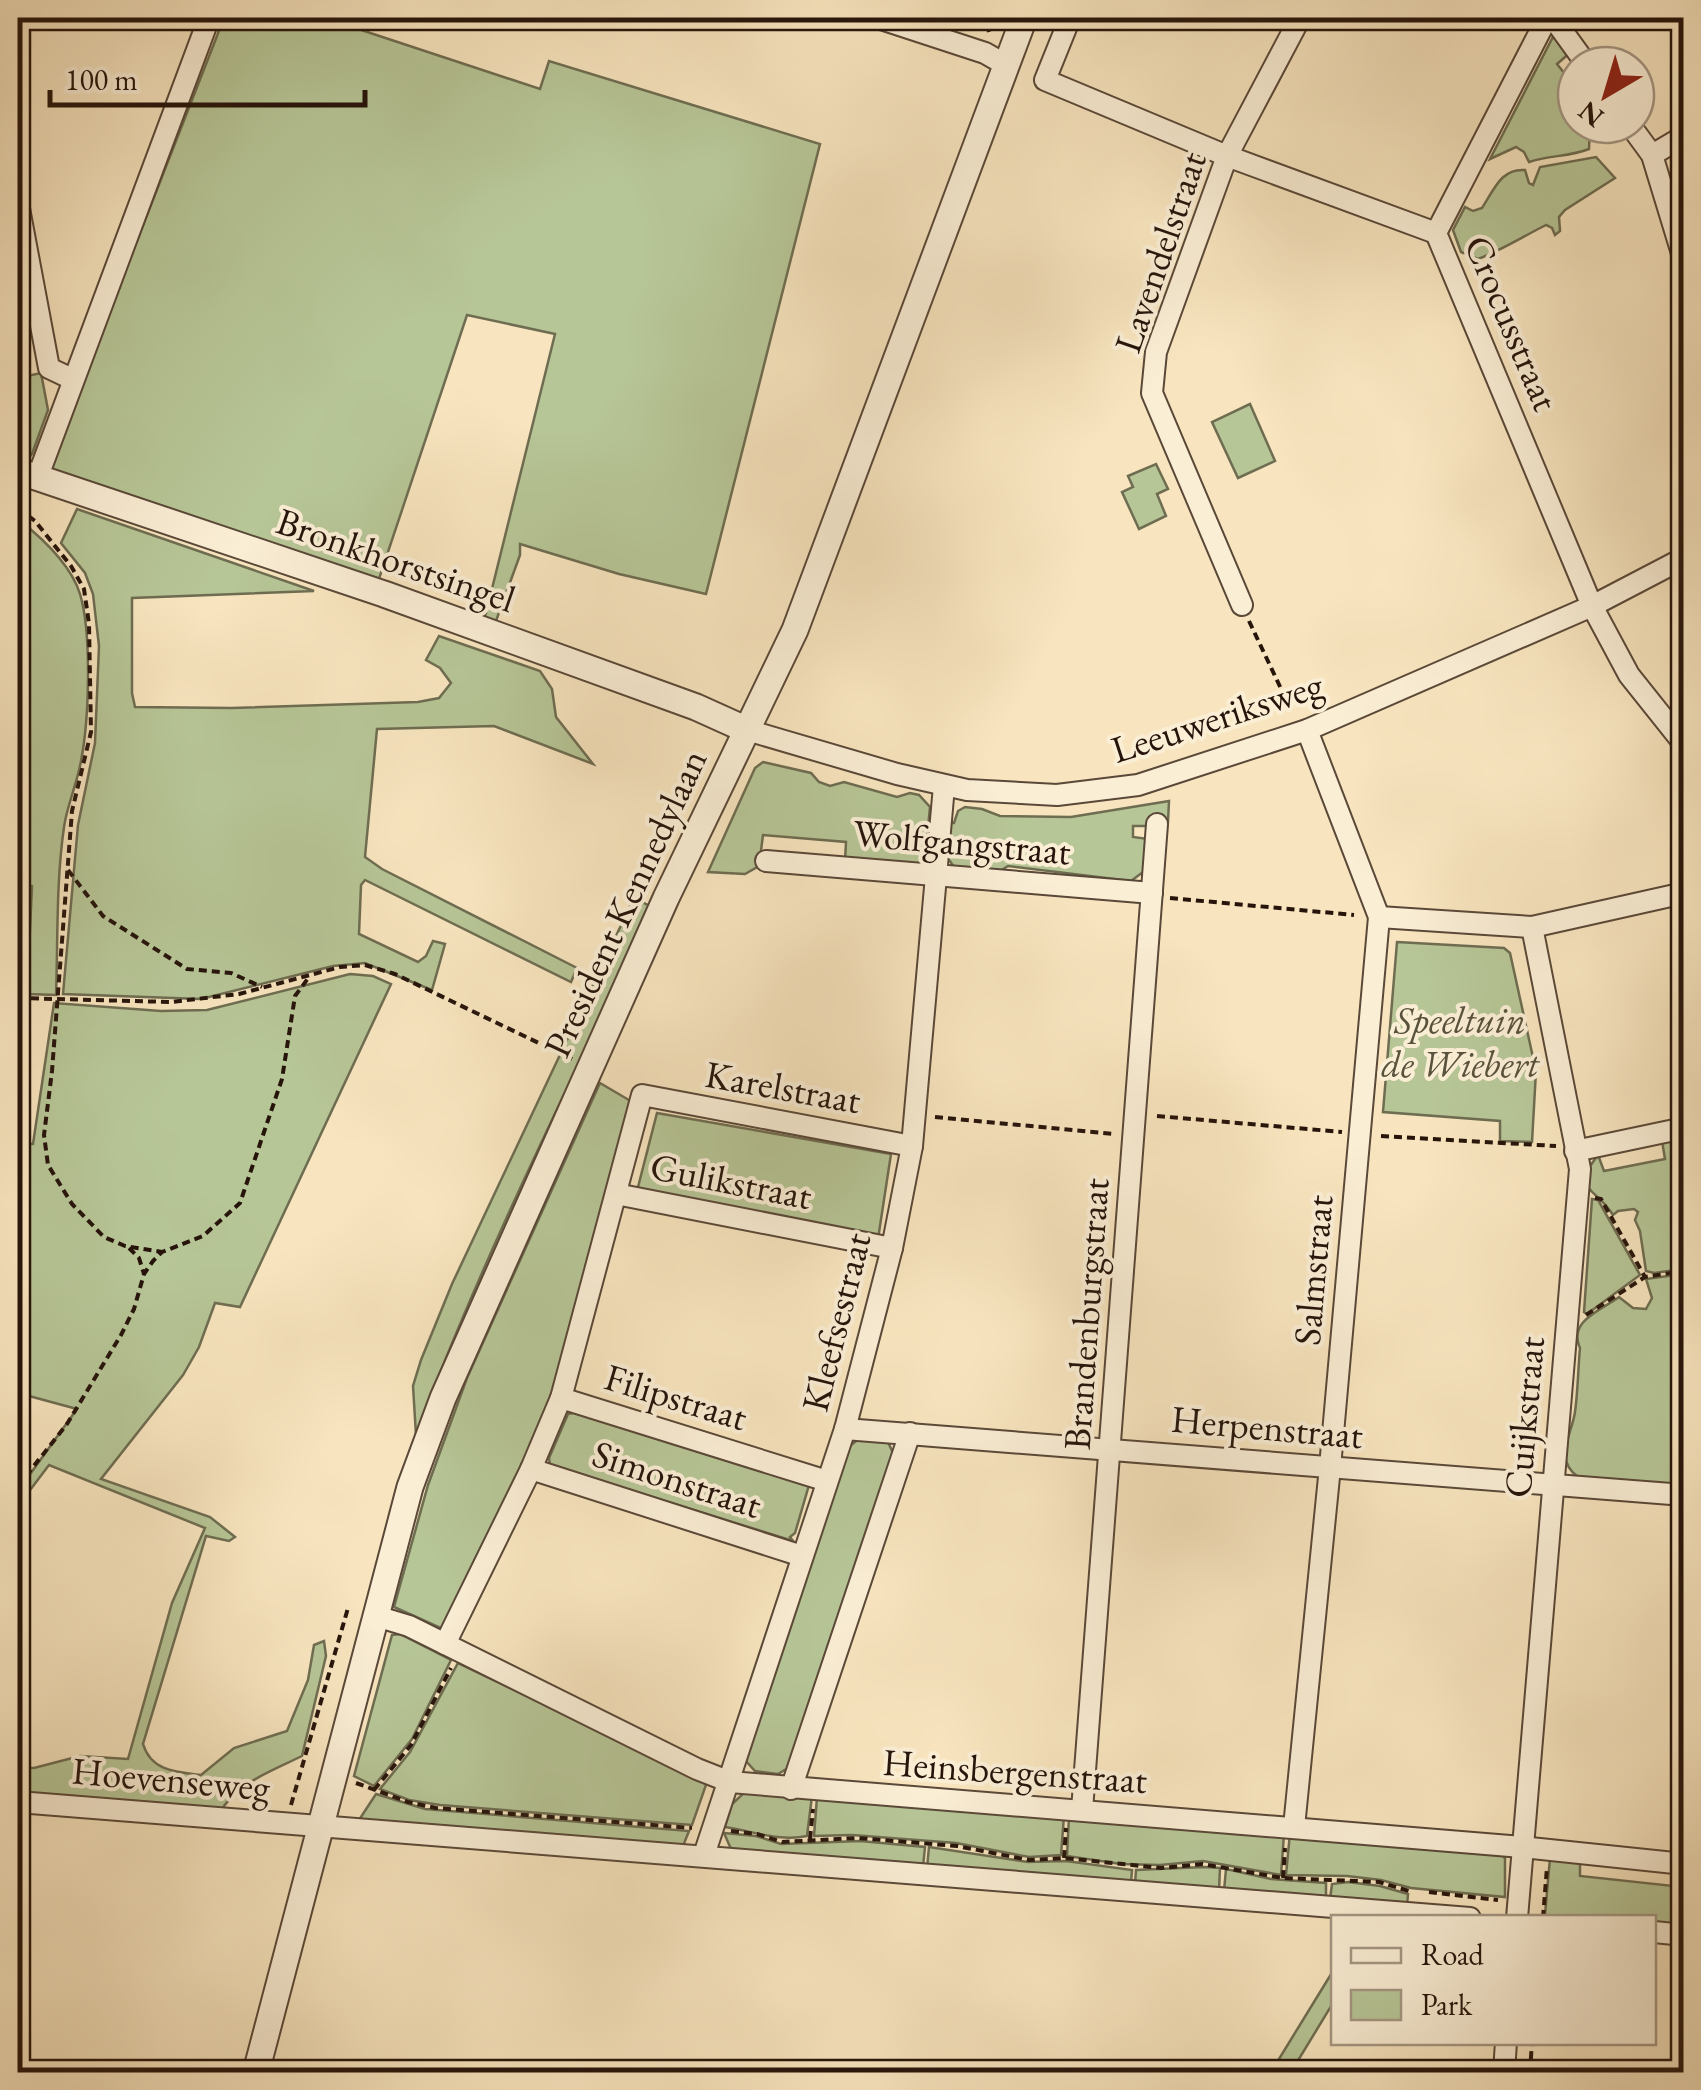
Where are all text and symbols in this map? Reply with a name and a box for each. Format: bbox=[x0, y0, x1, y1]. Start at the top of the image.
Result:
scale bar bbox=[50, 45, 365, 107]
north arrow bbox=[1556, 45, 1656, 145]
text: 100 m bbox=[65, 60, 138, 99]
text: N bbox=[1570, 93, 1611, 136]
street label: Lavendelstraat bbox=[1102, 145, 1217, 359]
street label: Crocusstraat bbox=[1454, 228, 1571, 418]
street label: Bronkhorstsingel bbox=[270, 496, 522, 623]
street label: Leeuweriksweg bbox=[1105, 659, 1329, 774]
street label: President Kennedylaan bbox=[532, 741, 717, 1065]
street label: Wolfgangstraat bbox=[851, 808, 1073, 875]
park label: Speeltuin de Wiebert bbox=[1381, 995, 1541, 1088]
street label: Karelstraat bbox=[702, 1049, 865, 1124]
street label: Gulikstraat bbox=[646, 1141, 816, 1220]
street label: Brandenburgstraat bbox=[1052, 1176, 1119, 1451]
street label: Salmstraat bbox=[1282, 1193, 1343, 1347]
street label: Kleefsestraat bbox=[790, 1227, 881, 1416]
street label: Cuijkstraat bbox=[1492, 1334, 1555, 1500]
street label: Filipstraat bbox=[599, 1352, 753, 1441]
street label: Herpenstraat bbox=[1169, 1394, 1365, 1459]
street label: Simonstraat bbox=[587, 1428, 768, 1529]
street label: Heinsbergenstraat bbox=[881, 1737, 1149, 1804]
street label: Hoevenseweg bbox=[70, 1745, 273, 1812]
legend bbox=[1331, 1915, 1656, 2045]
text: Road bbox=[1421, 1935, 1485, 1974]
text: Park bbox=[1421, 1985, 1473, 2024]

